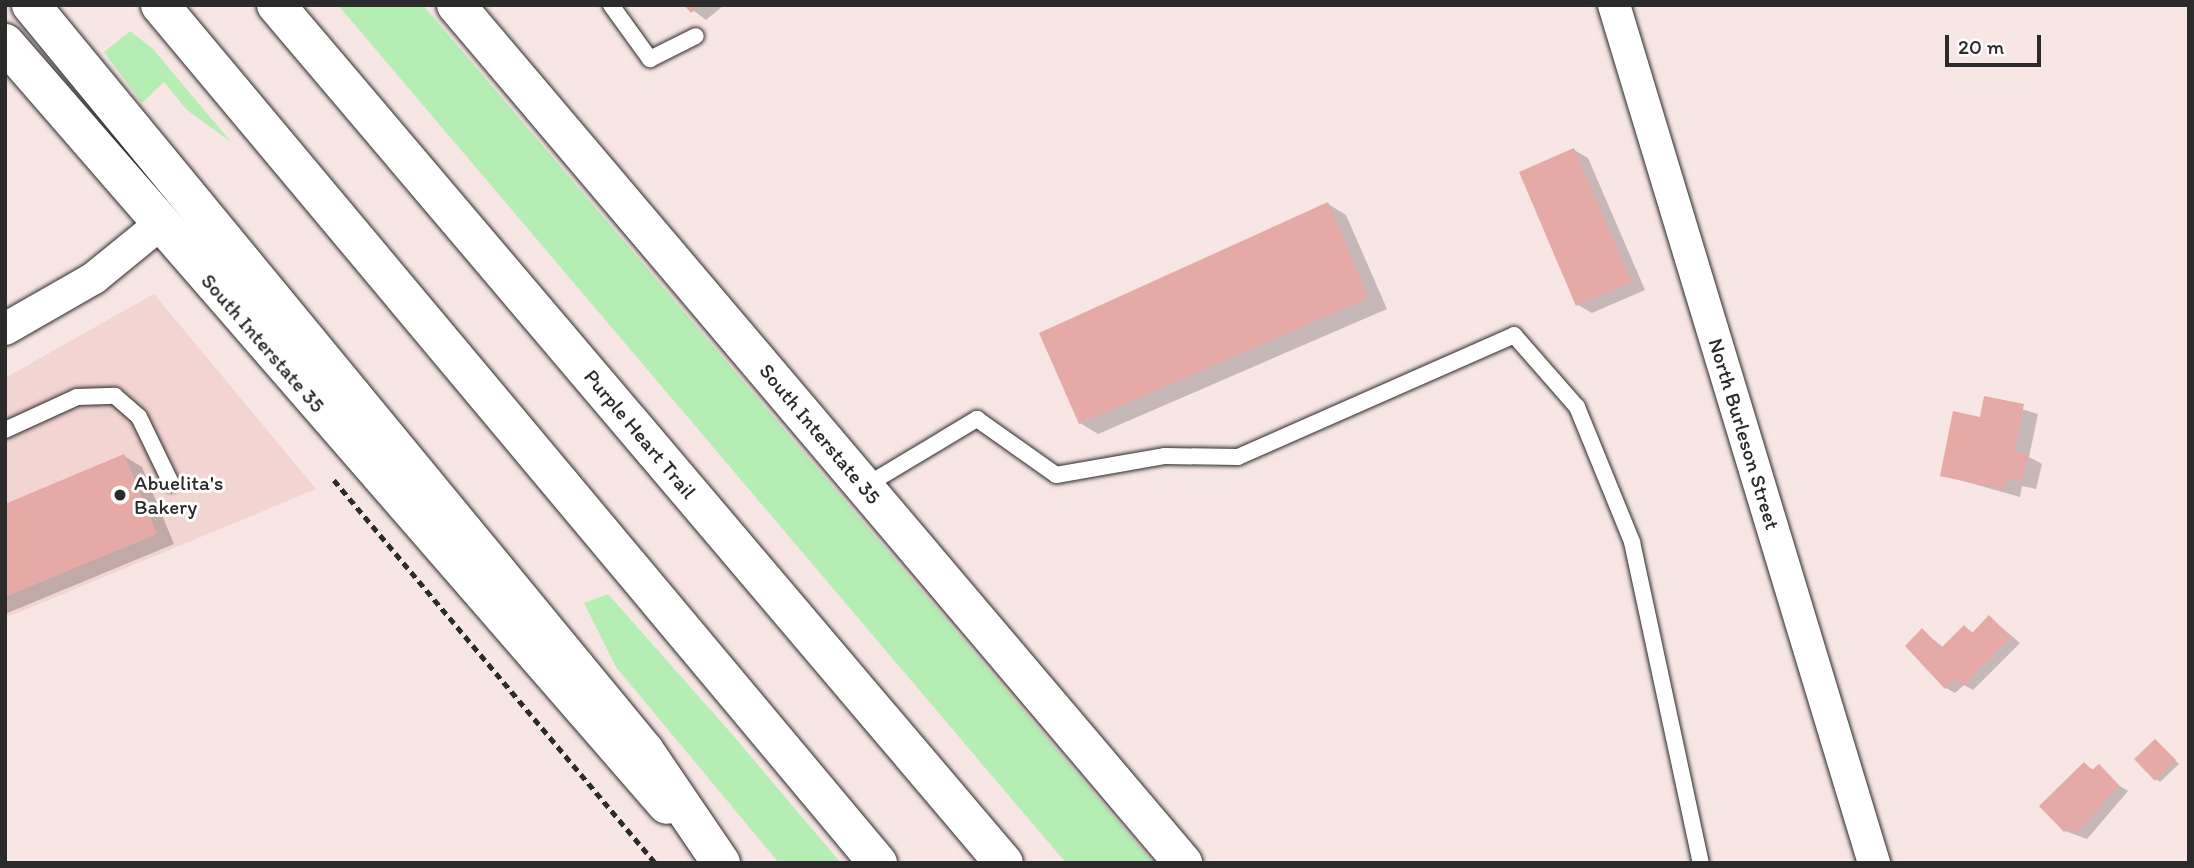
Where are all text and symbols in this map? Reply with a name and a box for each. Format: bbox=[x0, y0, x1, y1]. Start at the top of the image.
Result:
scale bar bbox=[1949, 21, 2045, 65]
text: 20 m bbox=[1958, 34, 2004, 59]
street label: South Interstate 35 bbox=[196, 268, 330, 418]
street label: North Burleson Street bbox=[1703, 335, 1785, 533]
street label: South Interstate 35 bbox=[754, 358, 886, 510]
street label: Purple Heart Trail bbox=[579, 365, 701, 503]
place label: Abuelita's Bakery bbox=[134, 470, 223, 520]
marker: Abuelita's Bakery bbox=[112, 487, 128, 503]

